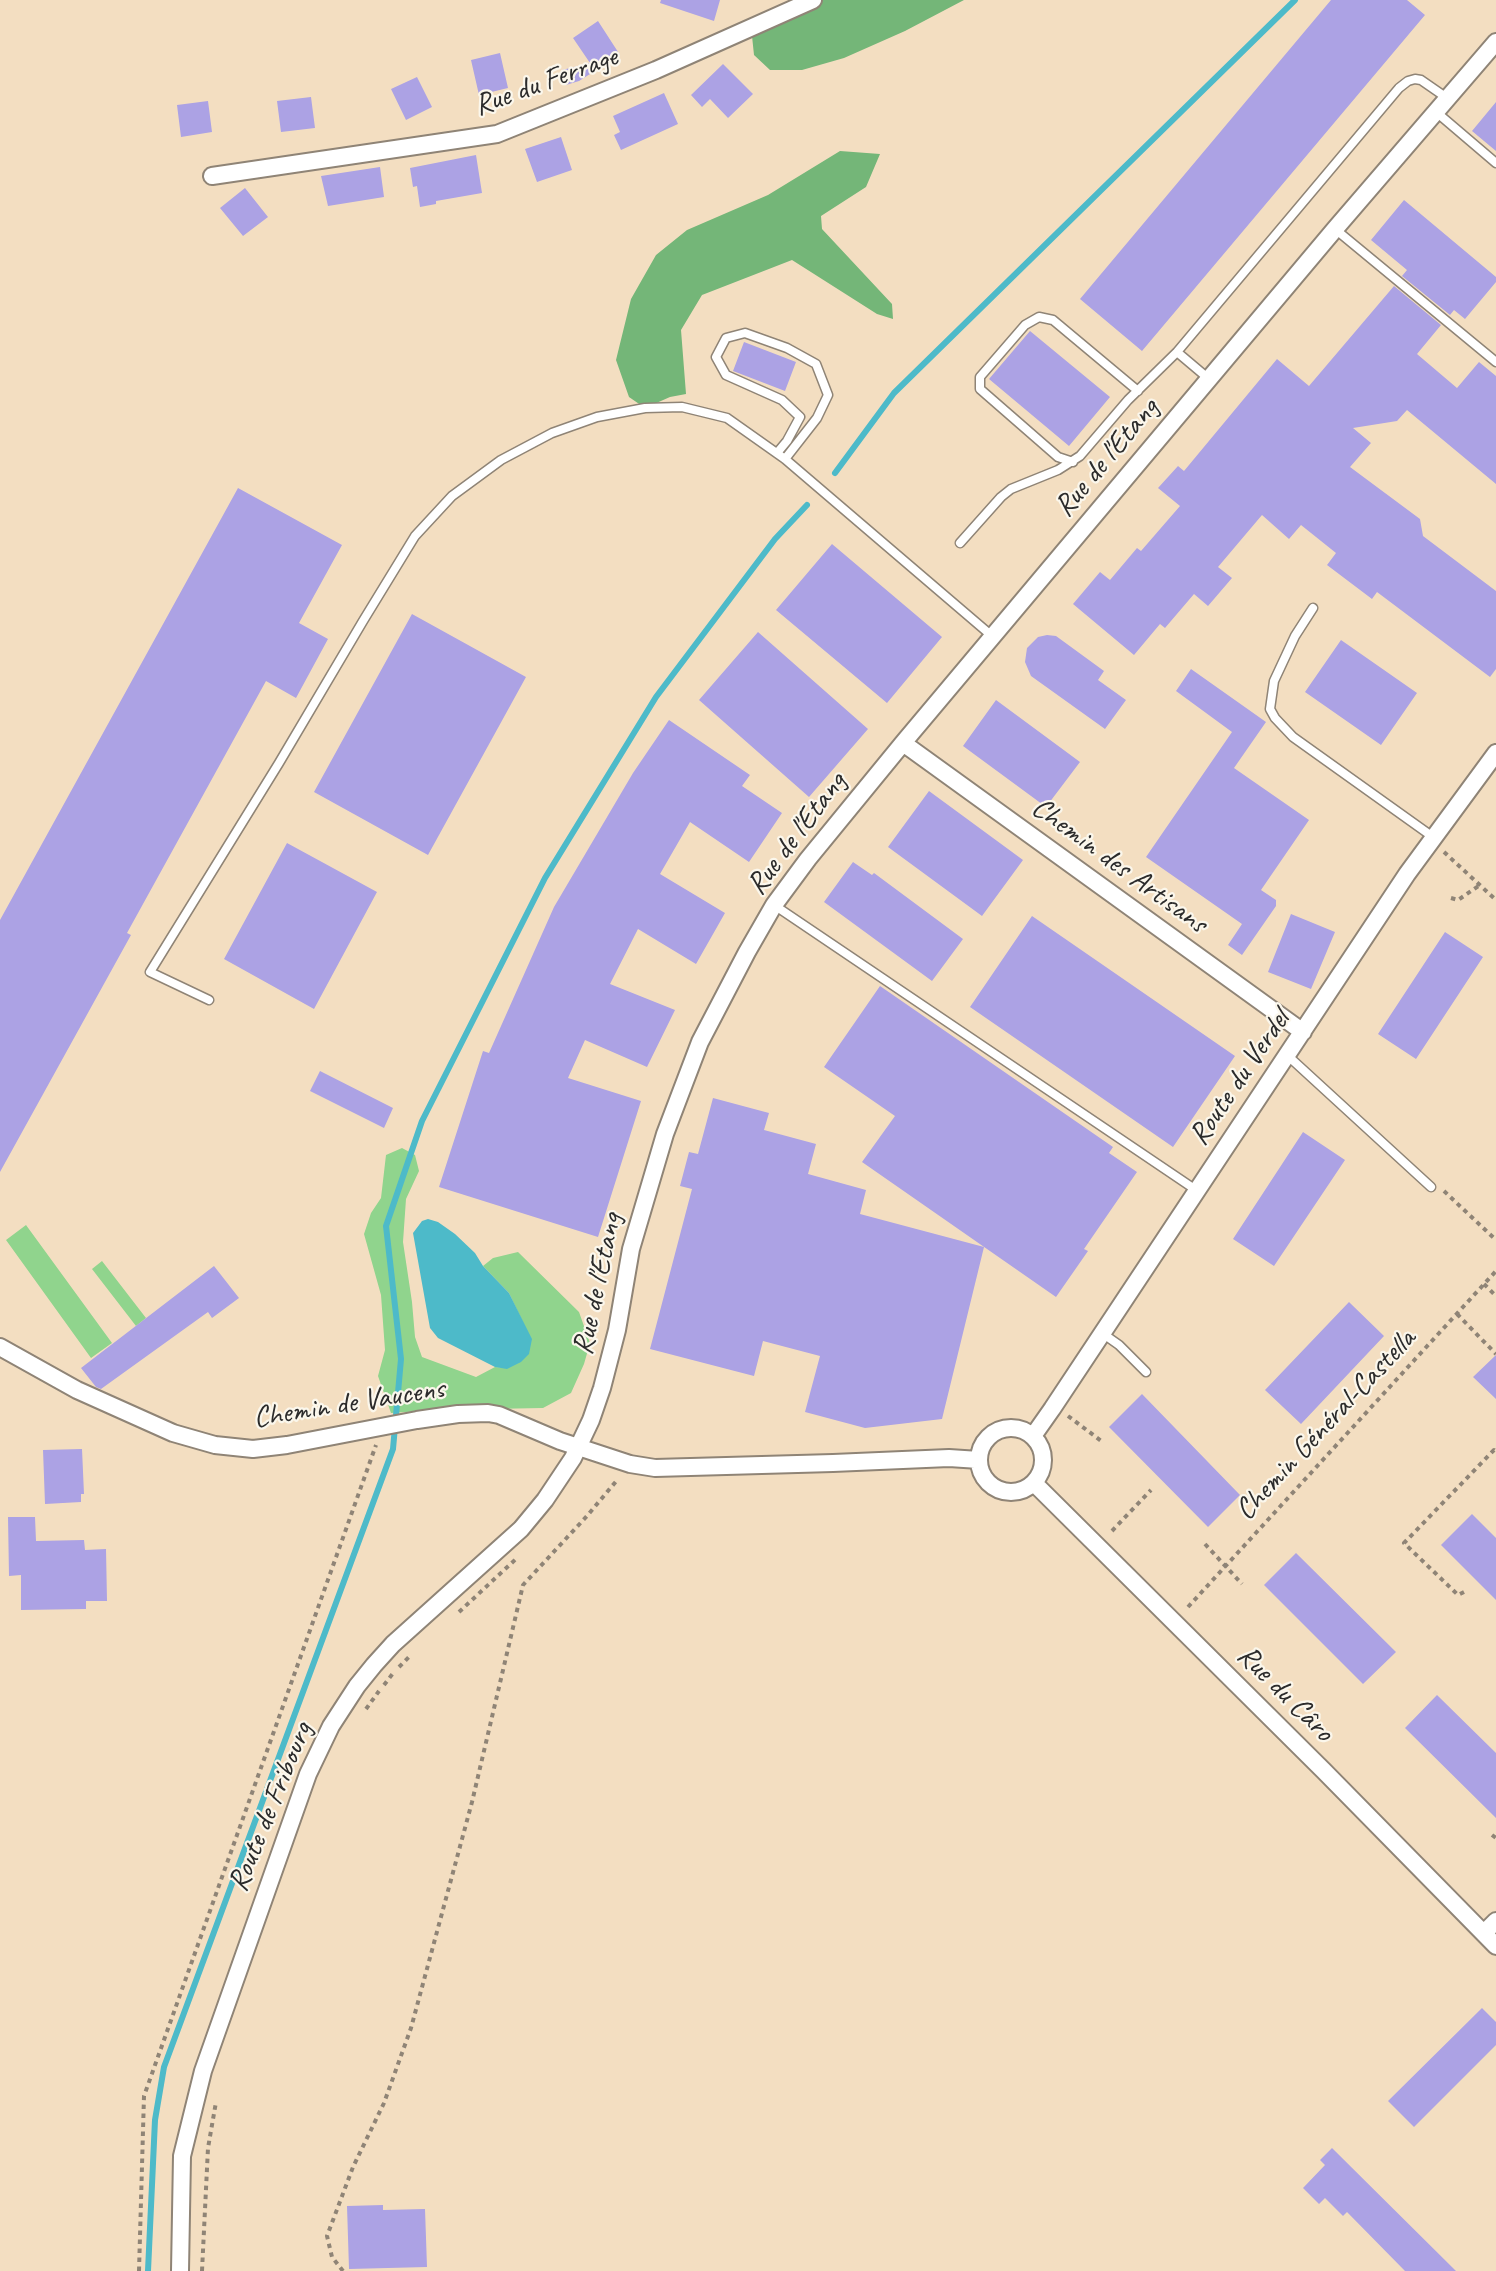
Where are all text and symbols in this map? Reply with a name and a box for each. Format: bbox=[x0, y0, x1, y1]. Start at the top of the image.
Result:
street label: Rue du Ferrage bbox=[469, 39, 623, 125]
street label: Rue de l'Etang bbox=[1047, 391, 1167, 525]
street label: Rue de l'Etang bbox=[739, 766, 855, 902]
street label: Chemin des Artisans bbox=[1024, 790, 1214, 942]
street label: Route du Verdel bbox=[1182, 1004, 1298, 1152]
street label: Rue de l'Etang bbox=[565, 1210, 631, 1358]
street label: Chemin Général-Castella bbox=[1228, 1322, 1424, 1528]
street label: Chemin de Vaucens bbox=[251, 1371, 447, 1437]
street label: Rue du Câro bbox=[1229, 1638, 1341, 1750]
street label: Route de Fribourg bbox=[221, 1717, 321, 1897]

